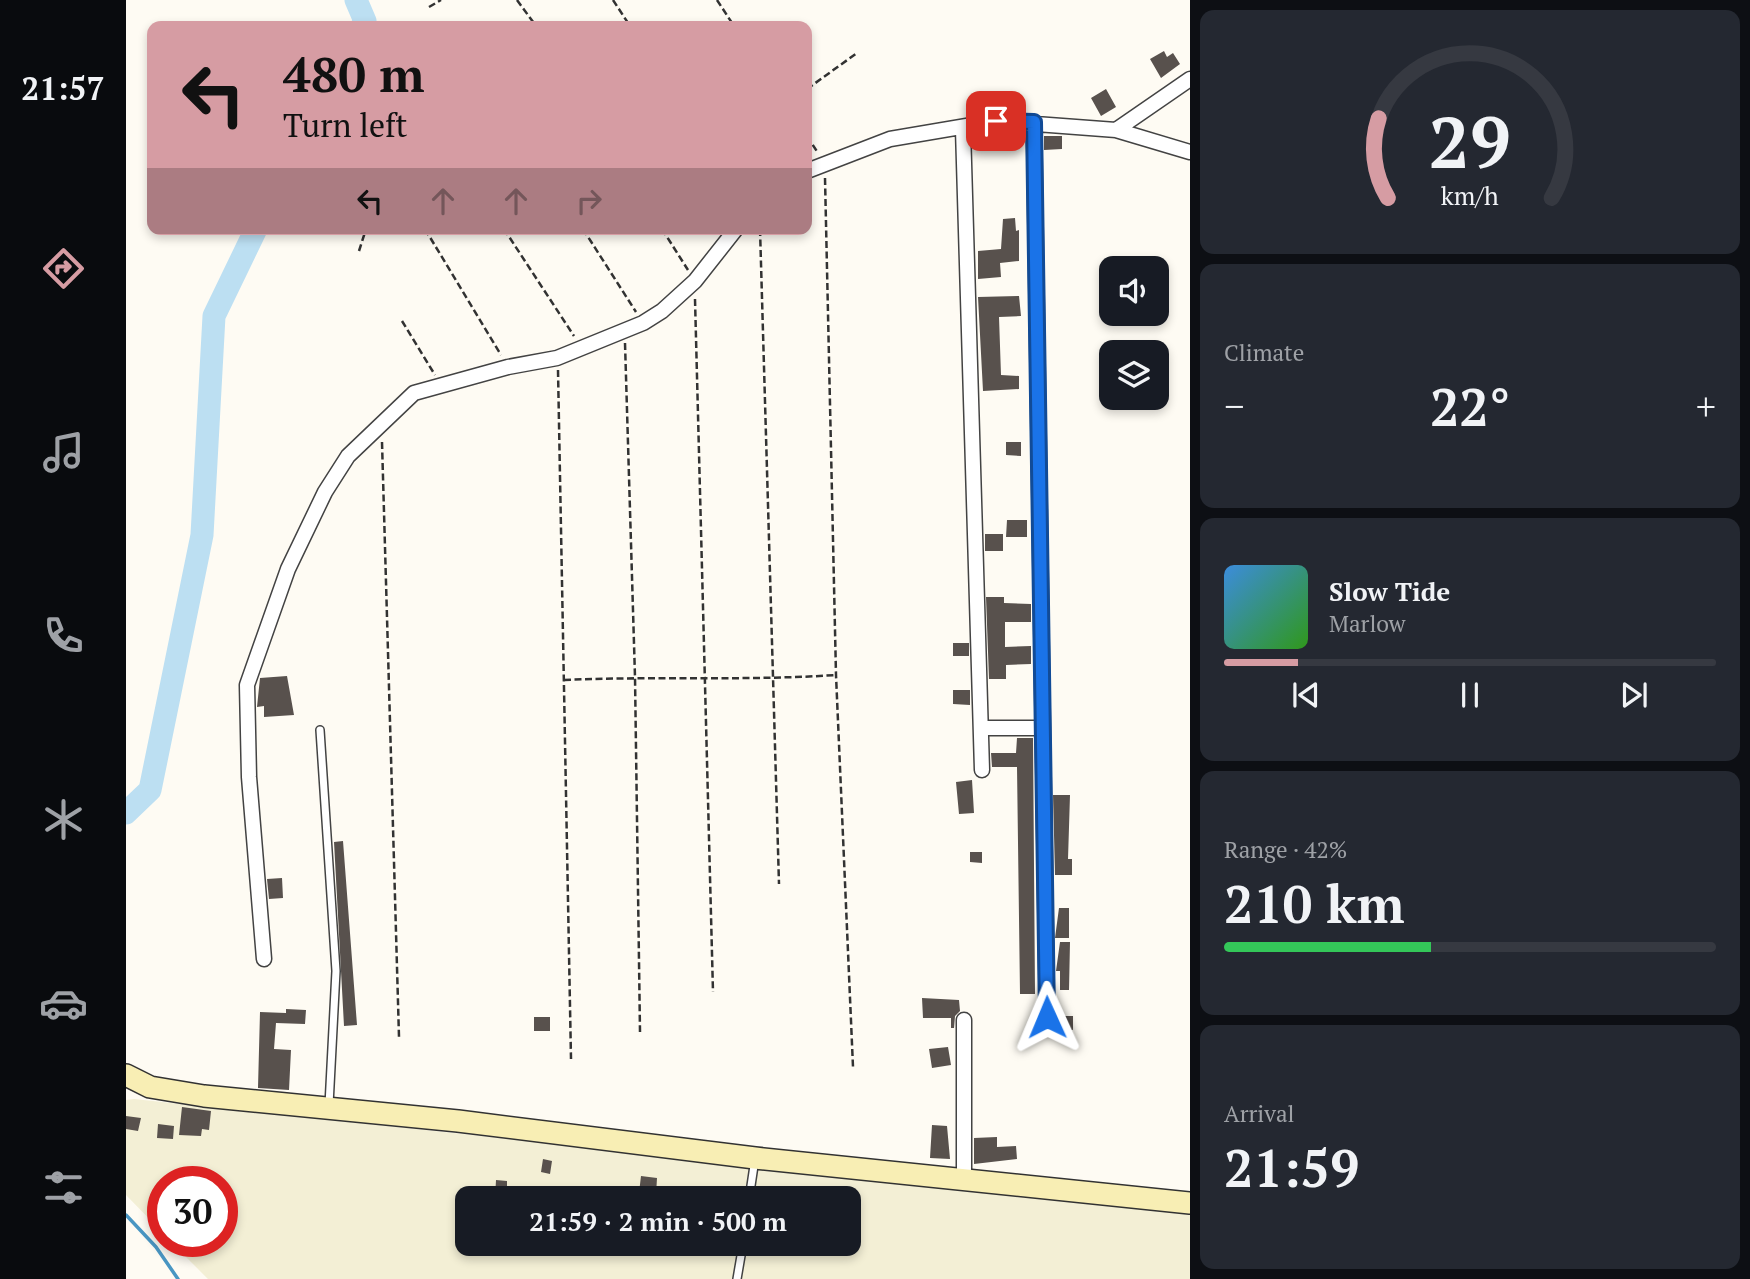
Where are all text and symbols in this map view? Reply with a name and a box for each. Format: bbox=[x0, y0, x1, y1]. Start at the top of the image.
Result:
text: 480 m bbox=[283, 41, 425, 106]
icon: left bbox=[168, 49, 259, 140]
text: 21:57 bbox=[21, 67, 105, 109]
pin bbox=[966, 91, 1026, 151]
text: 29 bbox=[1429, 92, 1511, 189]
icon: arrive bbox=[977, 102, 1015, 140]
text: Turn left bbox=[283, 104, 407, 146]
text: km/h bbox=[1441, 179, 1499, 212]
icon: left bbox=[351, 182, 389, 220]
icon: ahead bbox=[424, 182, 462, 220]
icon: ahead bbox=[497, 182, 535, 220]
icon: right bbox=[570, 182, 608, 220]
icon: directions bbox=[39, 244, 88, 293]
map controls bbox=[1099, 256, 1169, 410]
button: sound bbox=[1099, 256, 1169, 326]
text: Climate bbox=[1224, 337, 1304, 368]
button: layers bbox=[1099, 340, 1169, 410]
text: 22° bbox=[1430, 372, 1510, 441]
text: − bbox=[1224, 381, 1244, 431]
text: + bbox=[1696, 381, 1716, 431]
icon: music bbox=[39, 428, 88, 477]
text: Slow Tide bbox=[1329, 574, 1450, 608]
text: Marlow bbox=[1329, 608, 1406, 639]
icon: phone bbox=[39, 611, 88, 660]
icon: previous bbox=[1287, 676, 1325, 714]
icon: pause bbox=[1451, 676, 1489, 714]
icon: next bbox=[1615, 676, 1653, 714]
icon: climate bbox=[39, 795, 88, 844]
text: Range · 42% bbox=[1224, 834, 1347, 865]
text: 210 km bbox=[1224, 869, 1405, 938]
icon: car bbox=[39, 979, 88, 1028]
position arrow bbox=[1010, 980, 1084, 1054]
text: Arrival bbox=[1224, 1098, 1295, 1129]
text: 21:59 bbox=[1224, 1133, 1359, 1202]
icon: filters bbox=[39, 1163, 88, 1212]
speed limit sign: 30 bbox=[147, 1166, 238, 1257]
text: 21:59 · 2 min · 500 m bbox=[529, 1204, 787, 1238]

